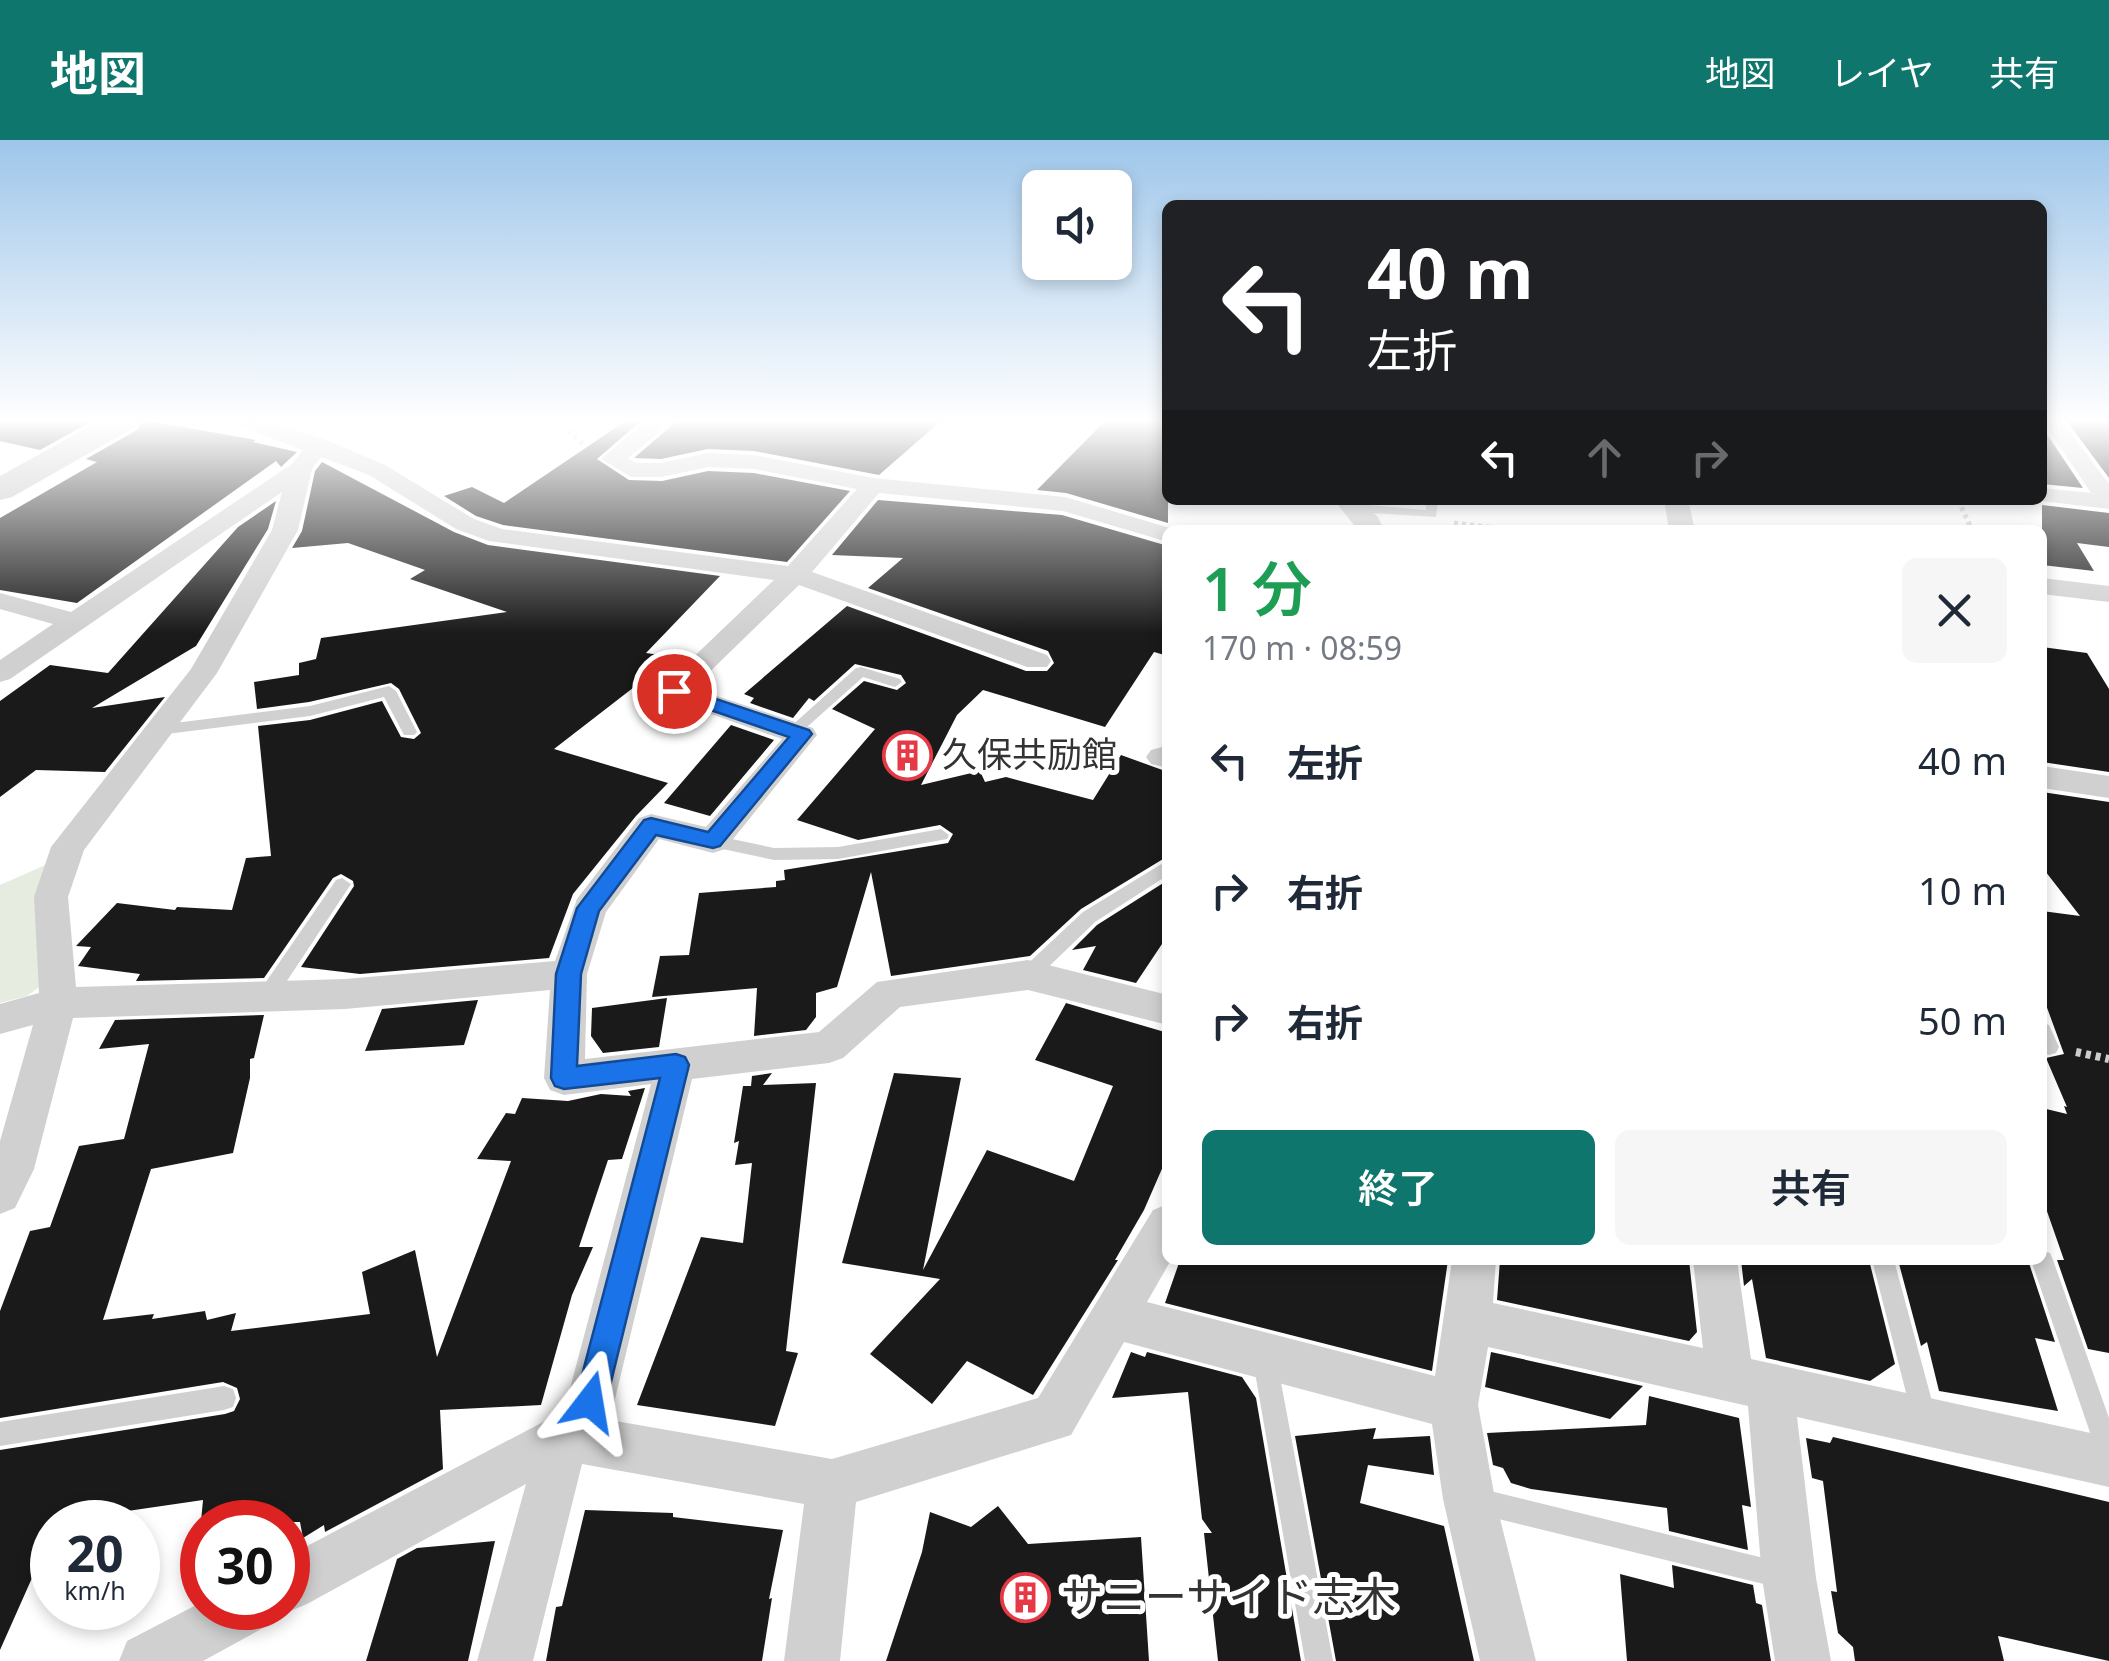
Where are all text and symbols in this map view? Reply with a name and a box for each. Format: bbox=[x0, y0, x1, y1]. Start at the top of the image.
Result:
text: 地図 bbox=[50, 40, 146, 105]
text: 地図 bbox=[1705, 49, 1775, 96]
text: レイヤ bbox=[1830, 49, 1934, 96]
text: 共有 bbox=[1989, 49, 2059, 96]
map controls bbox=[1022, 170, 1132, 280]
button: sound bbox=[1022, 170, 1132, 280]
text: 40 m bbox=[1367, 224, 1534, 320]
icon: left bbox=[1202, 240, 1332, 370]
text: 左折 bbox=[1367, 319, 1457, 380]
icon: left bbox=[1472, 430, 1527, 485]
icon: ahead bbox=[1577, 430, 1632, 485]
icon: right bbox=[1682, 430, 1737, 485]
text: 1 分 bbox=[1202, 547, 1312, 629]
button: close bbox=[1902, 558, 2007, 663]
text: 170 m · 08:59 bbox=[1202, 626, 1402, 669]
pin bbox=[632, 649, 717, 734]
icon: arrive bbox=[647, 664, 702, 719]
building icon: 久保共励館 bbox=[881, 729, 933, 781]
place label: 久保共励館 bbox=[942, 730, 1117, 777]
icon: left bbox=[1202, 733, 1257, 788]
text: 40 m bbox=[1918, 734, 2007, 786]
text: 左折 bbox=[1287, 736, 1363, 788]
icon: right bbox=[1202, 863, 1257, 918]
text: 10 m bbox=[1918, 864, 2007, 916]
text: 右折 bbox=[1287, 866, 1363, 918]
icon: right bbox=[1202, 993, 1257, 1048]
text: 50 m bbox=[1918, 994, 2007, 1046]
text: 右折 bbox=[1287, 996, 1363, 1048]
button: 終了 bbox=[1202, 1130, 1595, 1245]
button: 共有 bbox=[1615, 1130, 2007, 1245]
position arrow bbox=[538, 1350, 642, 1454]
speed limit sign: 30 bbox=[180, 1500, 310, 1630]
text: 20 bbox=[66, 1519, 124, 1587]
place label: サニーサイド志木 bbox=[1061, 1567, 1396, 1624]
building icon: サニーサイド志木 bbox=[1000, 1571, 1052, 1623]
text: km/h bbox=[64, 1573, 126, 1607]

